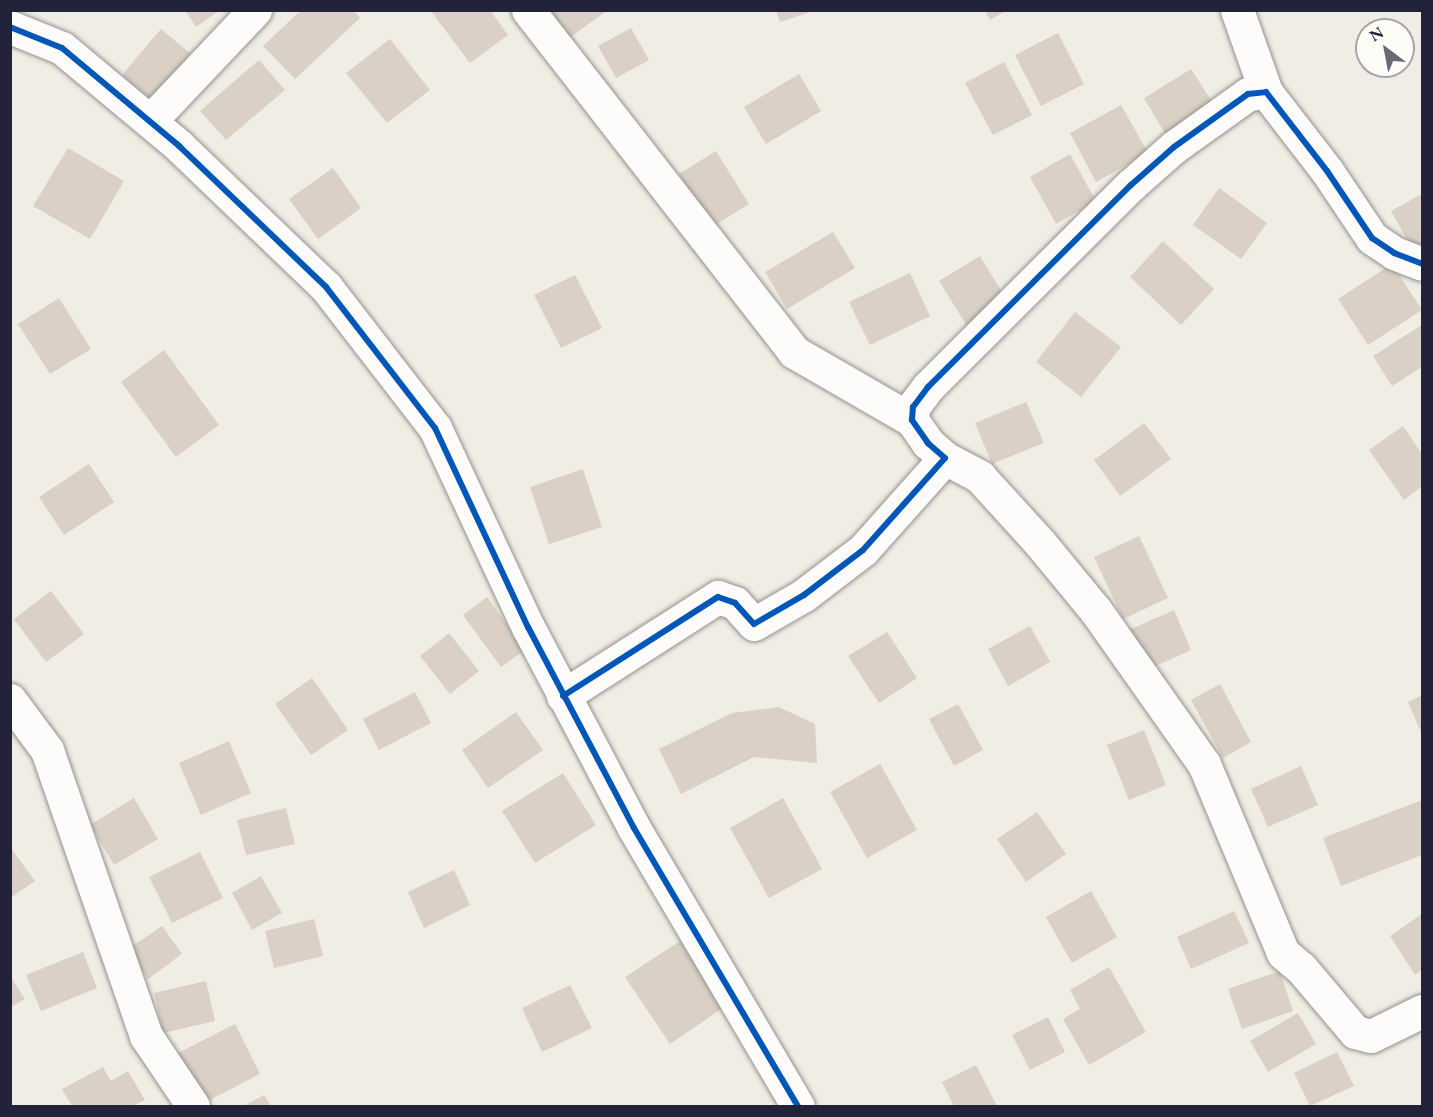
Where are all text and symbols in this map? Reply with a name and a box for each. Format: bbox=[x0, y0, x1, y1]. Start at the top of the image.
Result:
north arrow bbox=[1355, 18, 1415, 78]
text: N bbox=[1365, 22, 1387, 46]

